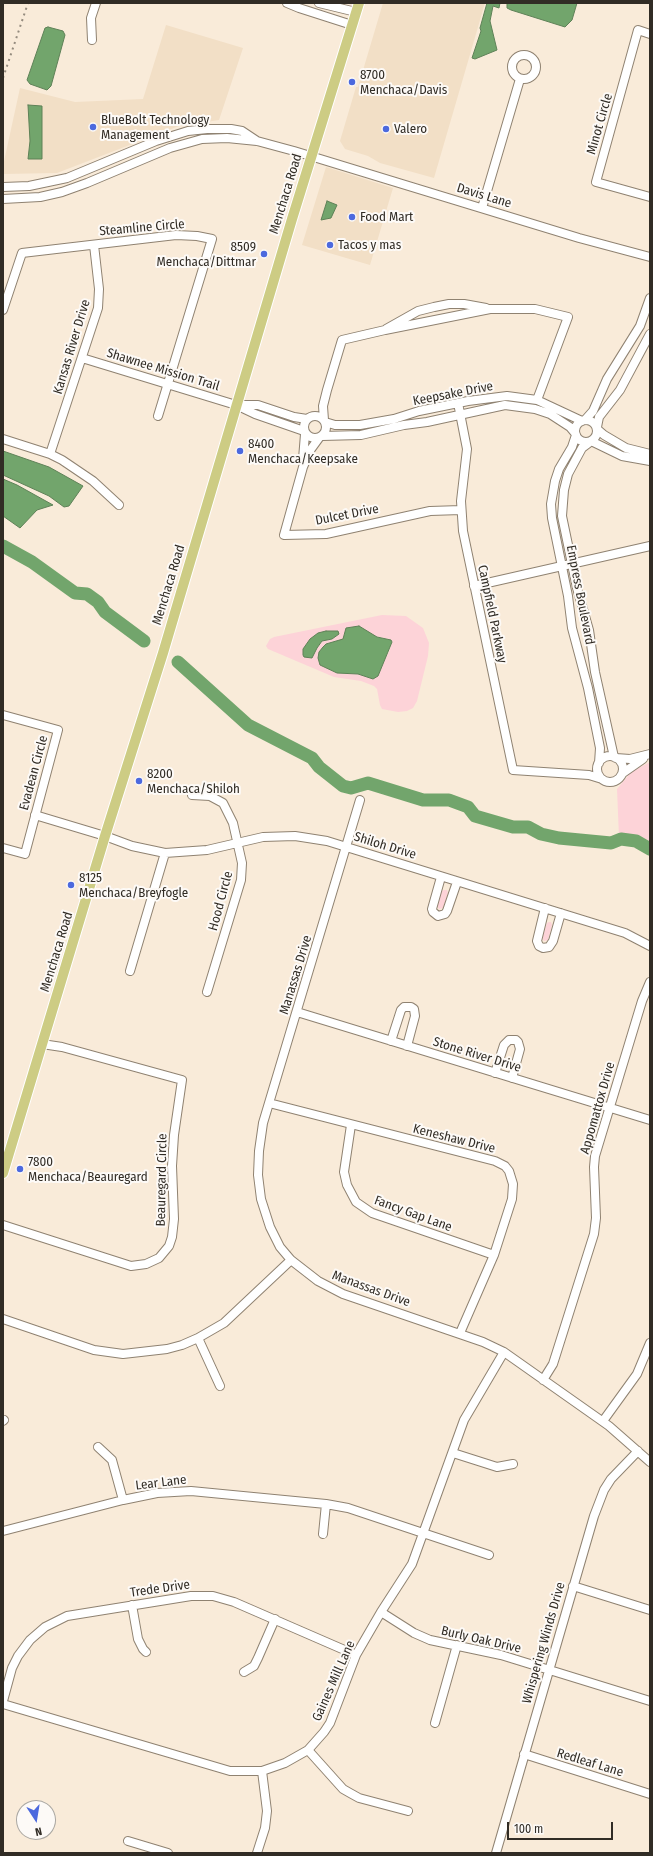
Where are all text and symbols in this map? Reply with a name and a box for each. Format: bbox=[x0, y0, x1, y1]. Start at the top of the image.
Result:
place label: 8700 Menchaca/Davis bbox=[360, 67, 447, 98]
marker: 8700 Menchaca/Davis bbox=[347, 77, 357, 87]
street label: Minot Circle bbox=[584, 92, 616, 156]
place label: BlueBolt Technology Management bbox=[101, 112, 209, 143]
place label: Valero bbox=[394, 121, 427, 137]
marker: BlueBolt Technology Management bbox=[88, 122, 98, 132]
marker: Valero bbox=[381, 124, 391, 134]
street label: Menchaca Road bbox=[266, 152, 306, 236]
street label: Davis Lane bbox=[455, 180, 513, 212]
place label: Food Mart bbox=[360, 209, 413, 225]
marker: Food Mart bbox=[347, 212, 357, 222]
street label: Steamline Circle bbox=[99, 216, 185, 240]
place label: Tacos y mas bbox=[338, 237, 401, 253]
place label: 8509 Menchaca/Dittmar bbox=[157, 239, 256, 270]
marker: Tacos y mas bbox=[325, 240, 335, 250]
marker: 8509 Menchaca/Dittmar bbox=[259, 249, 269, 259]
street label: Kansas River Drive bbox=[50, 298, 94, 396]
street label: Shawnee Mission Trail bbox=[105, 345, 221, 395]
street label: Keepsake Drive bbox=[412, 379, 494, 409]
place label: 8400 Menchaca/Keepsake bbox=[248, 436, 358, 467]
marker: 8400 Menchaca/Keepsake bbox=[235, 446, 245, 456]
street label: Dulcet Drive bbox=[314, 501, 380, 529]
street label: Menchaca Road bbox=[149, 543, 189, 627]
street label: Empress Boulevard bbox=[563, 544, 597, 646]
street label: Campfield Parkway bbox=[474, 564, 510, 664]
street label: Evadean Circle bbox=[17, 734, 51, 812]
place label: 8200 Menchaca/Shiloh bbox=[147, 766, 240, 797]
marker: 8200 Menchaca/Shiloh bbox=[134, 776, 144, 786]
street label: Shiloh Drive bbox=[352, 829, 418, 863]
place label: 8125 Menchaca/Breyfogle bbox=[79, 870, 188, 901]
street label: Hood Circle bbox=[206, 870, 236, 932]
marker: 8125 Menchaca/Breyfogle bbox=[66, 880, 76, 890]
street label: Menchaca Road bbox=[37, 910, 77, 994]
street label: Manassas Drive bbox=[277, 933, 315, 1017]
street label: Stone River Drive bbox=[431, 1034, 523, 1076]
street label: Appomattox Drive bbox=[577, 1060, 619, 1156]
street label: Keneshaw Drive bbox=[411, 1121, 497, 1157]
street label: Beauregard Circle bbox=[153, 1133, 171, 1227]
place label: 7800 Menchaca/Beauregard bbox=[28, 1154, 148, 1185]
marker: 7800 Menchaca/Beauregard bbox=[15, 1164, 25, 1174]
street label: Fancy Gap Lane bbox=[372, 1193, 454, 1235]
street label: Manassas Drive bbox=[330, 1268, 412, 1310]
street label: Lear Lane bbox=[135, 1472, 187, 1494]
street label: Trede Drive bbox=[129, 1577, 191, 1601]
street label: Whispering Winds Drive bbox=[519, 1581, 569, 1705]
street label: Burly Oak Drive bbox=[439, 1623, 523, 1657]
street label: Gaines Mill Lane bbox=[309, 1638, 359, 1724]
street label: Redleaf Lane bbox=[555, 1746, 625, 1780]
north arrow bbox=[16, 1800, 56, 1840]
scale bar bbox=[509, 1814, 615, 1840]
text: 100 m bbox=[514, 1822, 543, 1836]
text: N bbox=[34, 1824, 43, 1838]

